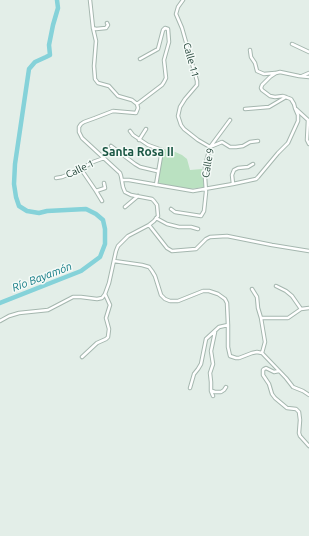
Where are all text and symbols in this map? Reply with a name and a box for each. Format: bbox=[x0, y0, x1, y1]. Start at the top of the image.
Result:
street label: Calle 11 bbox=[181, 41, 201, 79]
district label: Santa Rosa II bbox=[102, 145, 174, 159]
street label: Calle 9 bbox=[199, 147, 217, 179]
street label: Calle 1 bbox=[64, 157, 96, 181]
water label: Río Bayamón bbox=[10, 260, 74, 294]

